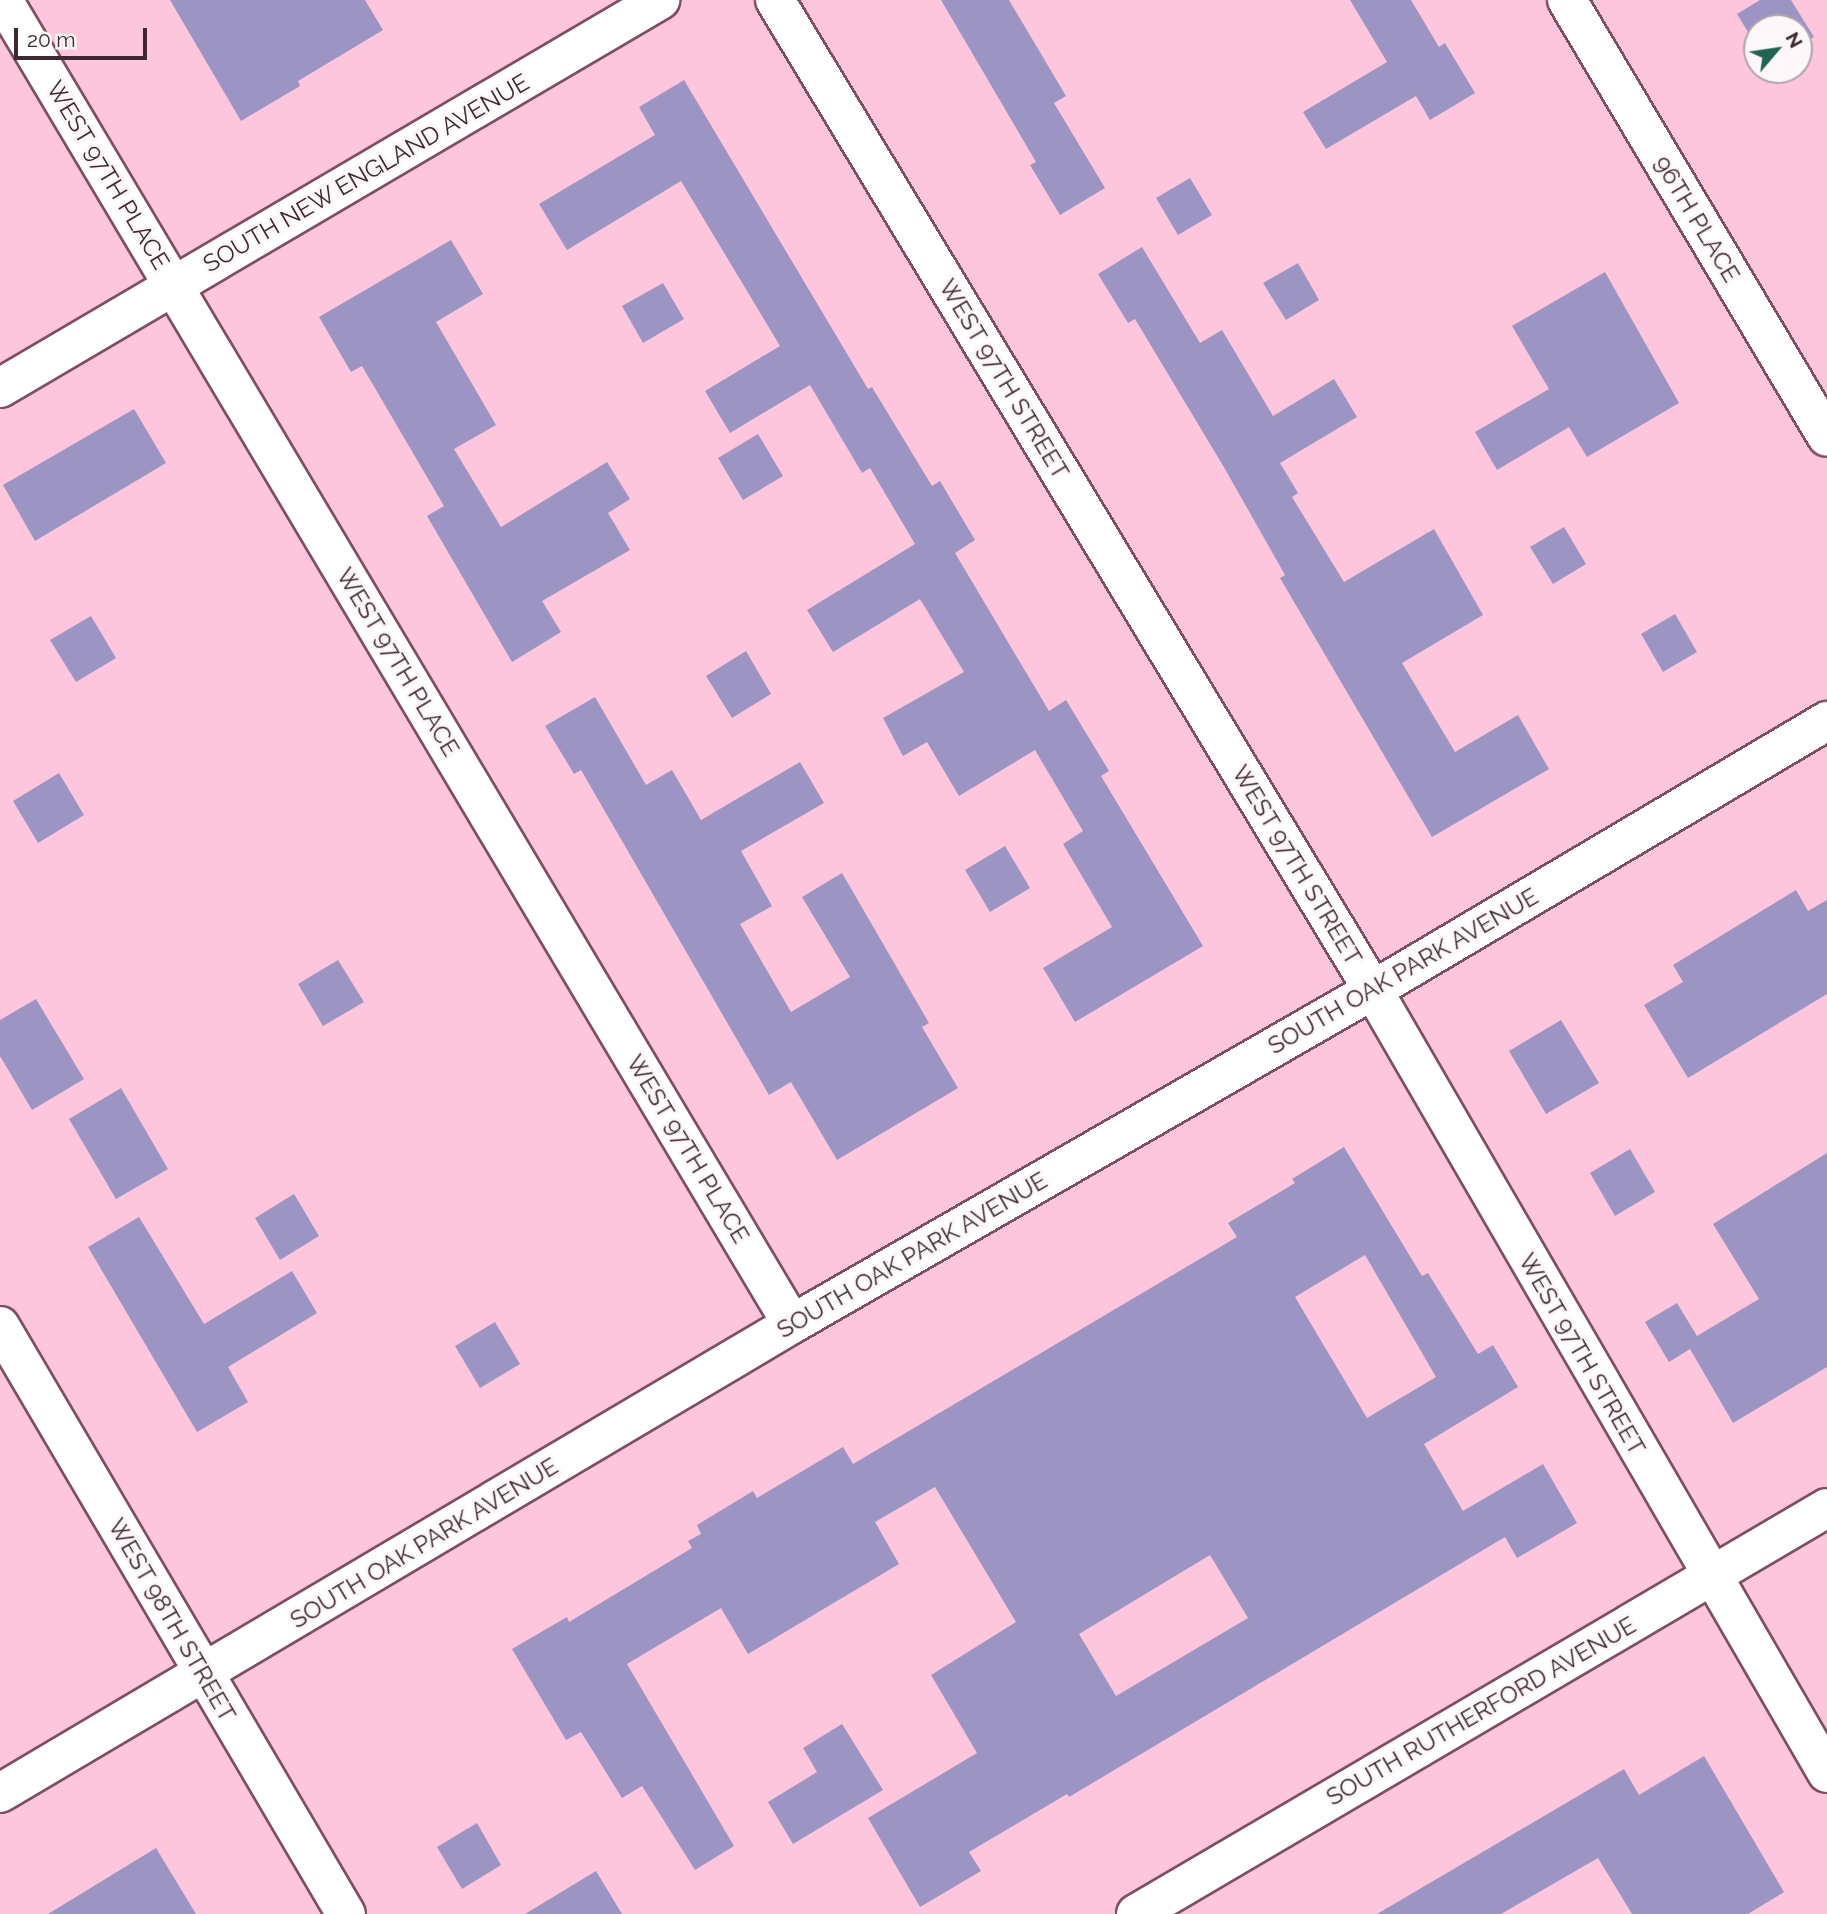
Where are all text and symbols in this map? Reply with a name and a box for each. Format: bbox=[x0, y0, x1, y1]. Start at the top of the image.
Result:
scale bar bbox=[18, 14, 150, 58]
north arrow bbox=[1743, 14, 1813, 84]
text: 20 m bbox=[27, 27, 75, 52]
text: N bbox=[1781, 28, 1808, 51]
street label: SOUTH NEW ENGLAND AVENUE bbox=[197, 67, 535, 279]
street label: WEST 97TH PLACE bbox=[40, 75, 176, 275]
street label: 96TH PLACE bbox=[1648, 151, 1746, 287]
street label: WEST 97TH STREET bbox=[933, 274, 1075, 484]
street label: WEST 97TH PLACE bbox=[330, 562, 466, 762]
street label: WEST 97TH STREET bbox=[1226, 760, 1368, 970]
street label: SOUTH OAK PARK AVENUE bbox=[1262, 881, 1544, 1061]
street label: WEST 97TH PLACE bbox=[620, 1049, 756, 1249]
street label: SOUTH OAK PARK AVENUE bbox=[771, 1165, 1053, 1345]
street label: WEST 97TH STREET bbox=[1512, 1248, 1652, 1460]
street label: SOUTH OAK PARK AVENUE bbox=[284, 1451, 564, 1635]
street label: WEST 98TH STREET bbox=[102, 1513, 242, 1727]
street label: SOUTH RUTHERFORD AVENUE bbox=[1321, 1610, 1641, 1812]

